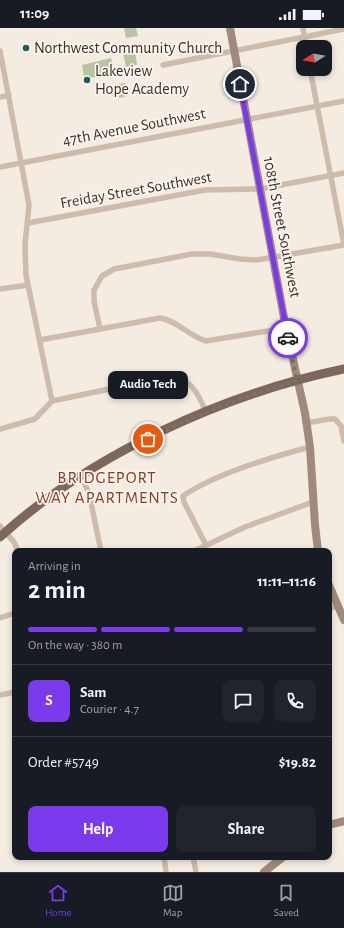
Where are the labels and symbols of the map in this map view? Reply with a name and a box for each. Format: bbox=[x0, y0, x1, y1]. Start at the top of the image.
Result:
place label: Northwest Community Church bbox=[34, 40, 222, 57]
north arrow bbox=[296, 40, 332, 76]
marker: Northwest Community Church bbox=[21, 43, 31, 53]
place label: Lakeview Hope Academy bbox=[95, 63, 189, 98]
pin bbox=[223, 67, 257, 101]
marker: Lakeview Hope Academy bbox=[82, 75, 92, 85]
street label: 47th Avenue Southwest bbox=[61, 105, 207, 149]
street label: 108th Street Southwest bbox=[260, 155, 304, 299]
street label: Freiday Street Southwest bbox=[59, 169, 213, 212]
courier bbox=[268, 318, 308, 358]
callout: Audio Tech bbox=[108, 371, 188, 399]
pin bbox=[131, 422, 165, 456]
district label: BRIDGEPORT WAY APARTMENTS bbox=[35, 469, 179, 506]

